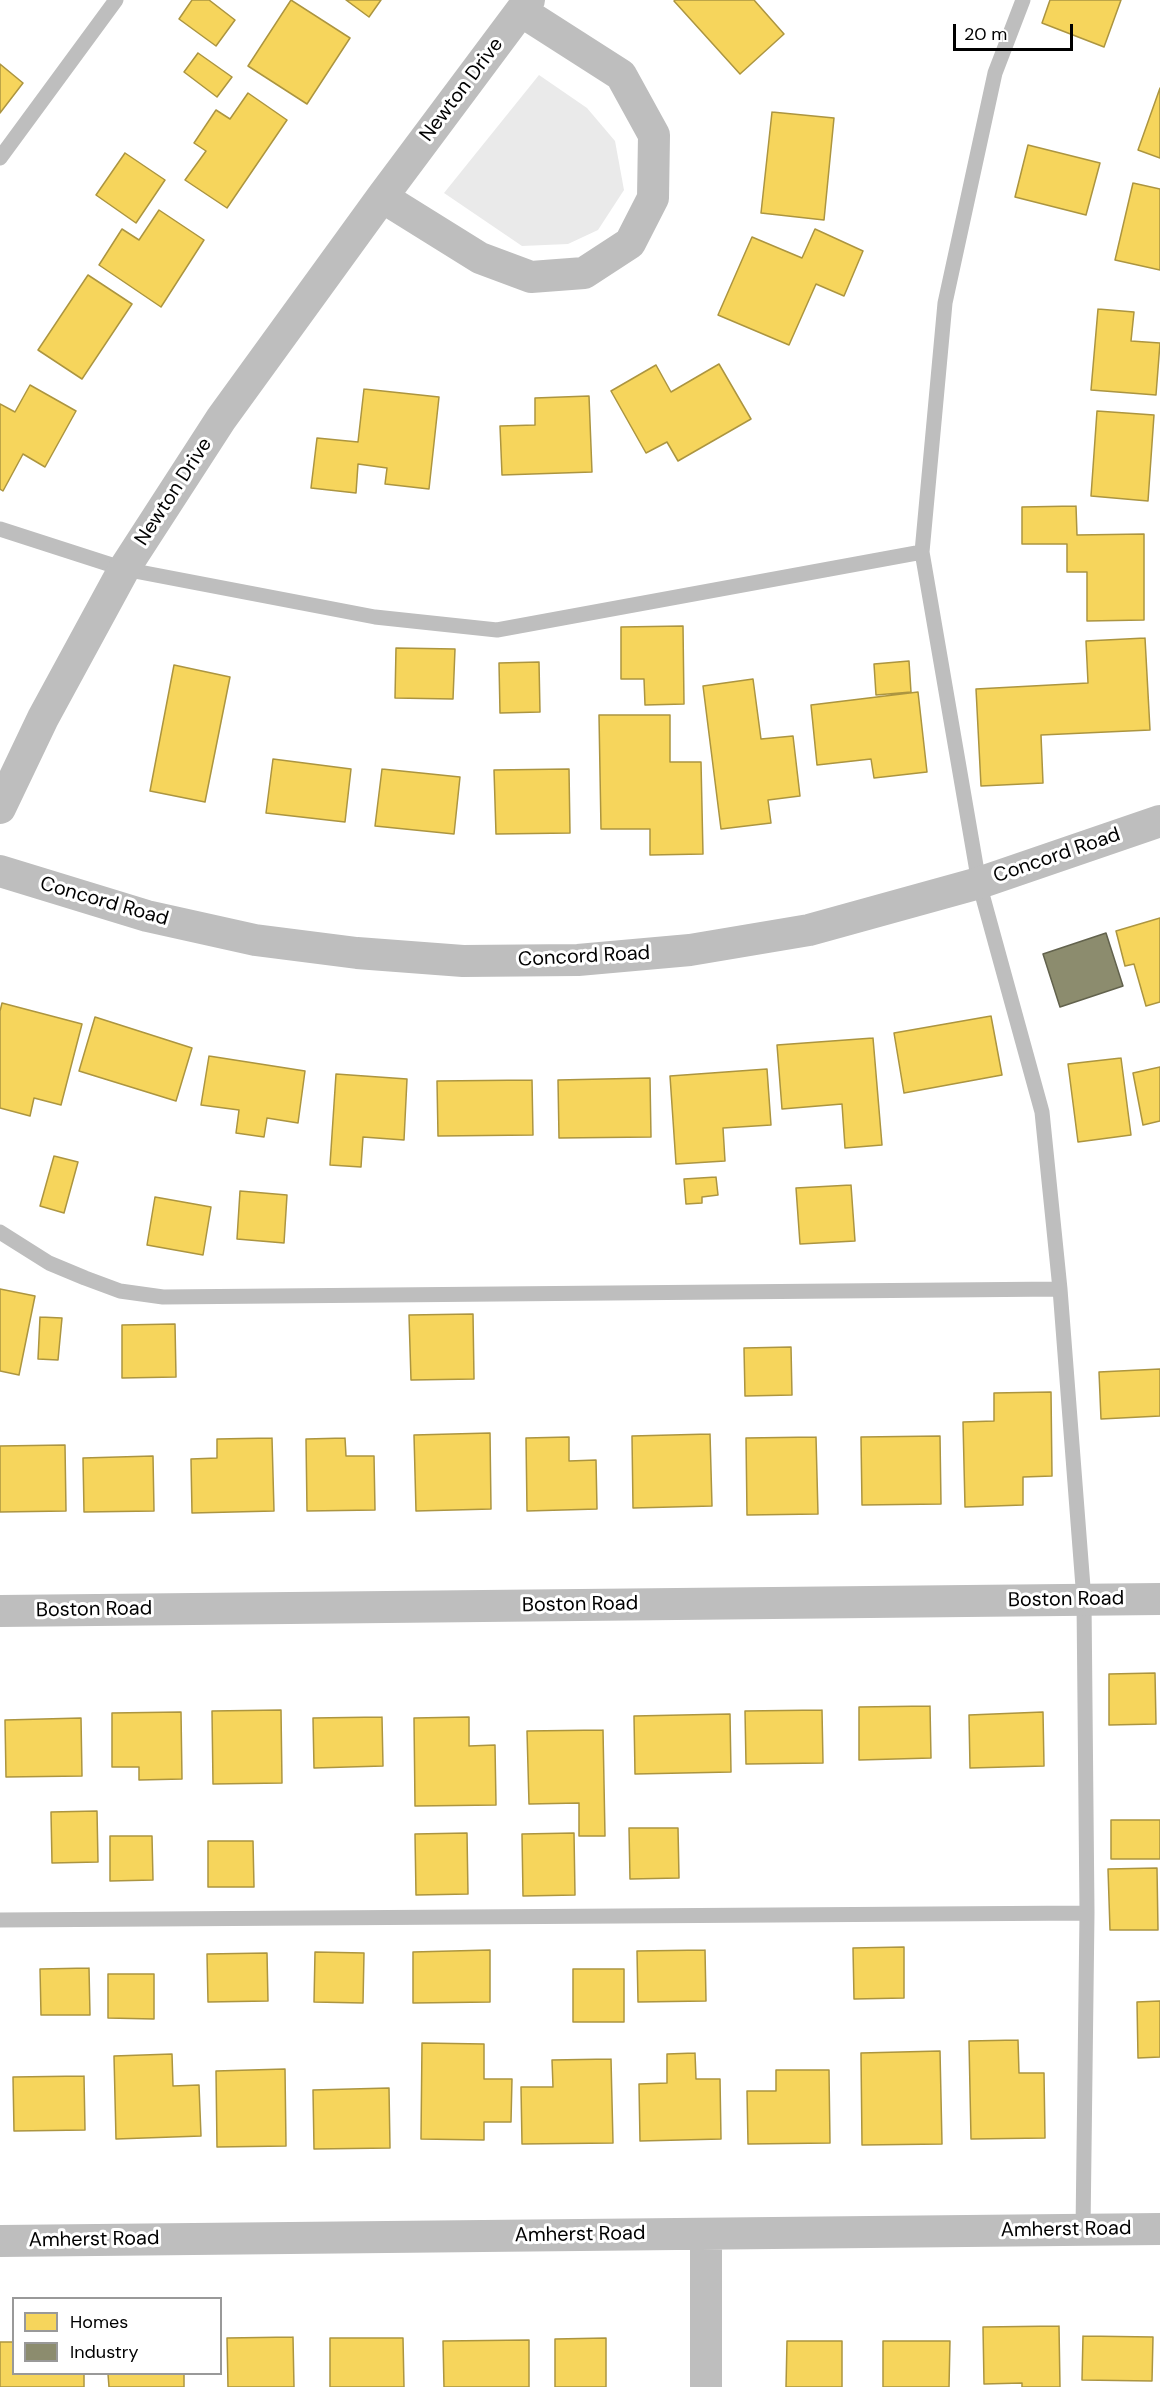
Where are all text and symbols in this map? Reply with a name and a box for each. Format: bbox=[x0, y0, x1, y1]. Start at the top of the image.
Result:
scale bar bbox=[956, 12, 1076, 50]
text: 20 m bbox=[964, 22, 1007, 46]
street label: Newton Drive bbox=[415, 33, 509, 147]
street label: Newton Drive bbox=[130, 434, 218, 550]
street label: Concord Road bbox=[990, 823, 1124, 889]
street label: Concord Road bbox=[37, 872, 171, 932]
street label: Concord Road bbox=[517, 942, 651, 972]
street label: Boston Road bbox=[1008, 1587, 1124, 1613]
street label: Boston Road bbox=[522, 1592, 638, 1618]
street label: Boston Road bbox=[36, 1597, 152, 1623]
street label: Amherst Road bbox=[1000, 2217, 1132, 2243]
street label: Amherst Road bbox=[514, 2222, 646, 2248]
street label: Amherst Road bbox=[28, 2227, 160, 2253]
legend bbox=[12, 2297, 222, 2375]
text: Homes bbox=[70, 2310, 128, 2334]
text: Industry bbox=[70, 2340, 139, 2364]

